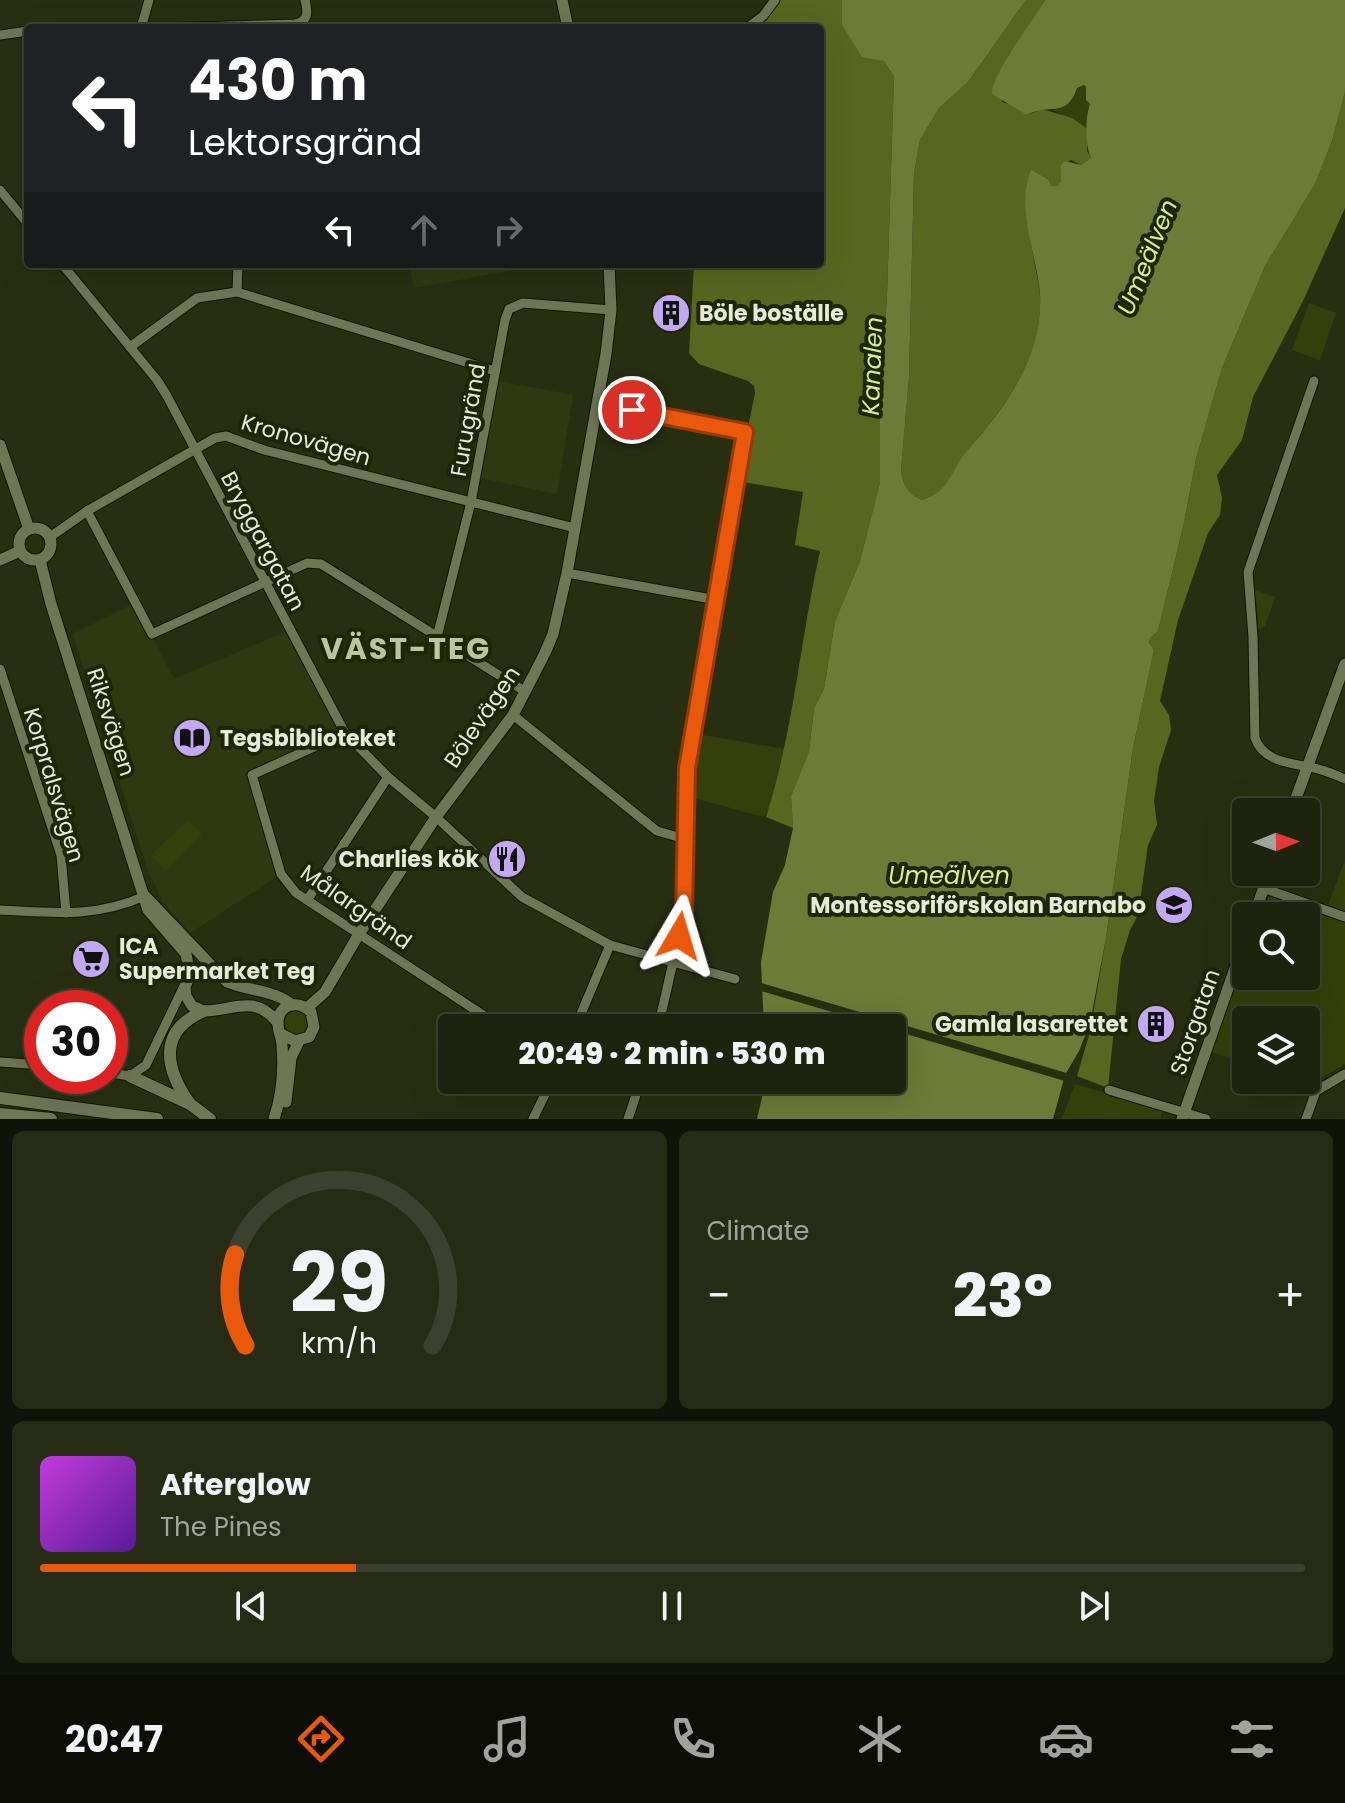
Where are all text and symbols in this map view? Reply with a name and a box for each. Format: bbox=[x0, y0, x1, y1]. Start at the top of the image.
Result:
text: 430 m bbox=[188, 41, 367, 120]
icon: left bbox=[56, 56, 160, 160]
text: Lektorsgränd bbox=[188, 117, 422, 168]
water label: Umeälven bbox=[1109, 194, 1185, 320]
icon: left bbox=[318, 208, 362, 252]
icon: ahead bbox=[402, 208, 446, 252]
icon: right bbox=[486, 208, 530, 252]
building icon: Böle boställe bbox=[650, 292, 692, 334]
place label: Böle boställe bbox=[699, 298, 844, 329]
water label: Kanalen bbox=[854, 316, 890, 416]
street label: Furugränd bbox=[443, 361, 493, 479]
pin bbox=[598, 376, 666, 444]
icon: arrive bbox=[610, 388, 654, 432]
street label: Kronovägen bbox=[238, 407, 374, 473]
street label: Bryggargatan bbox=[213, 466, 313, 616]
district label: VÄST-TEG bbox=[321, 627, 491, 670]
street label: Bölevägen bbox=[437, 660, 527, 774]
street label: Riksvägen bbox=[79, 664, 143, 780]
street label: Korpralsvägen bbox=[16, 704, 92, 866]
library icon: Tegsbiblioteket bbox=[171, 717, 213, 759]
place label: Tegsbiblioteket bbox=[220, 723, 396, 754]
north arrow bbox=[1232, 798, 1320, 886]
map controls bbox=[1232, 798, 1320, 1094]
restaurant icon: Charlies kök bbox=[486, 838, 528, 880]
place label: Charlies kök bbox=[338, 844, 479, 875]
street label: Målargränd bbox=[294, 857, 418, 957]
water label: Umeälven bbox=[888, 859, 1010, 892]
school or university icon: Montessoriförskolan Barnabo bbox=[1153, 884, 1195, 926]
place label: Montessoriförskolan Barnabo bbox=[810, 890, 1146, 921]
position arrow bbox=[637, 894, 721, 978]
button: search bbox=[1232, 902, 1320, 990]
place label: ICA Supermarket Teg bbox=[119, 931, 315, 987]
supermarket icon: ICA Supermarket Teg bbox=[70, 938, 112, 980]
street label: Storgatan bbox=[1162, 965, 1228, 1079]
speed limit sign: 30 bbox=[24, 990, 128, 1094]
building icon: Gamla lasarettet bbox=[1135, 1003, 1177, 1045]
button: layers bbox=[1232, 1006, 1320, 1094]
place label: Gamla lasarettet bbox=[935, 1009, 1128, 1040]
text: 20:49 · 2 min · 530 m bbox=[518, 1032, 826, 1075]
text: Climate bbox=[707, 1213, 809, 1249]
text: 29 bbox=[290, 1225, 389, 1341]
text: 23° bbox=[953, 1254, 1053, 1338]
text: − bbox=[707, 1265, 731, 1326]
text: + bbox=[1275, 1265, 1305, 1326]
text: km/h bbox=[301, 1323, 377, 1363]
text: Afterglow bbox=[160, 1463, 311, 1506]
text: The Pines bbox=[160, 1509, 282, 1545]
icon: previous bbox=[229, 1584, 273, 1628]
icon: pause bbox=[650, 1584, 694, 1628]
icon: next bbox=[1072, 1584, 1116, 1628]
icon: directions bbox=[293, 1711, 349, 1767]
icon: music bbox=[479, 1711, 535, 1767]
icon: phone bbox=[665, 1711, 721, 1767]
icon: climate bbox=[852, 1711, 908, 1767]
icon: car bbox=[1038, 1711, 1094, 1767]
icon: filters bbox=[1224, 1711, 1280, 1767]
text: 20:47 bbox=[65, 1714, 163, 1765]

